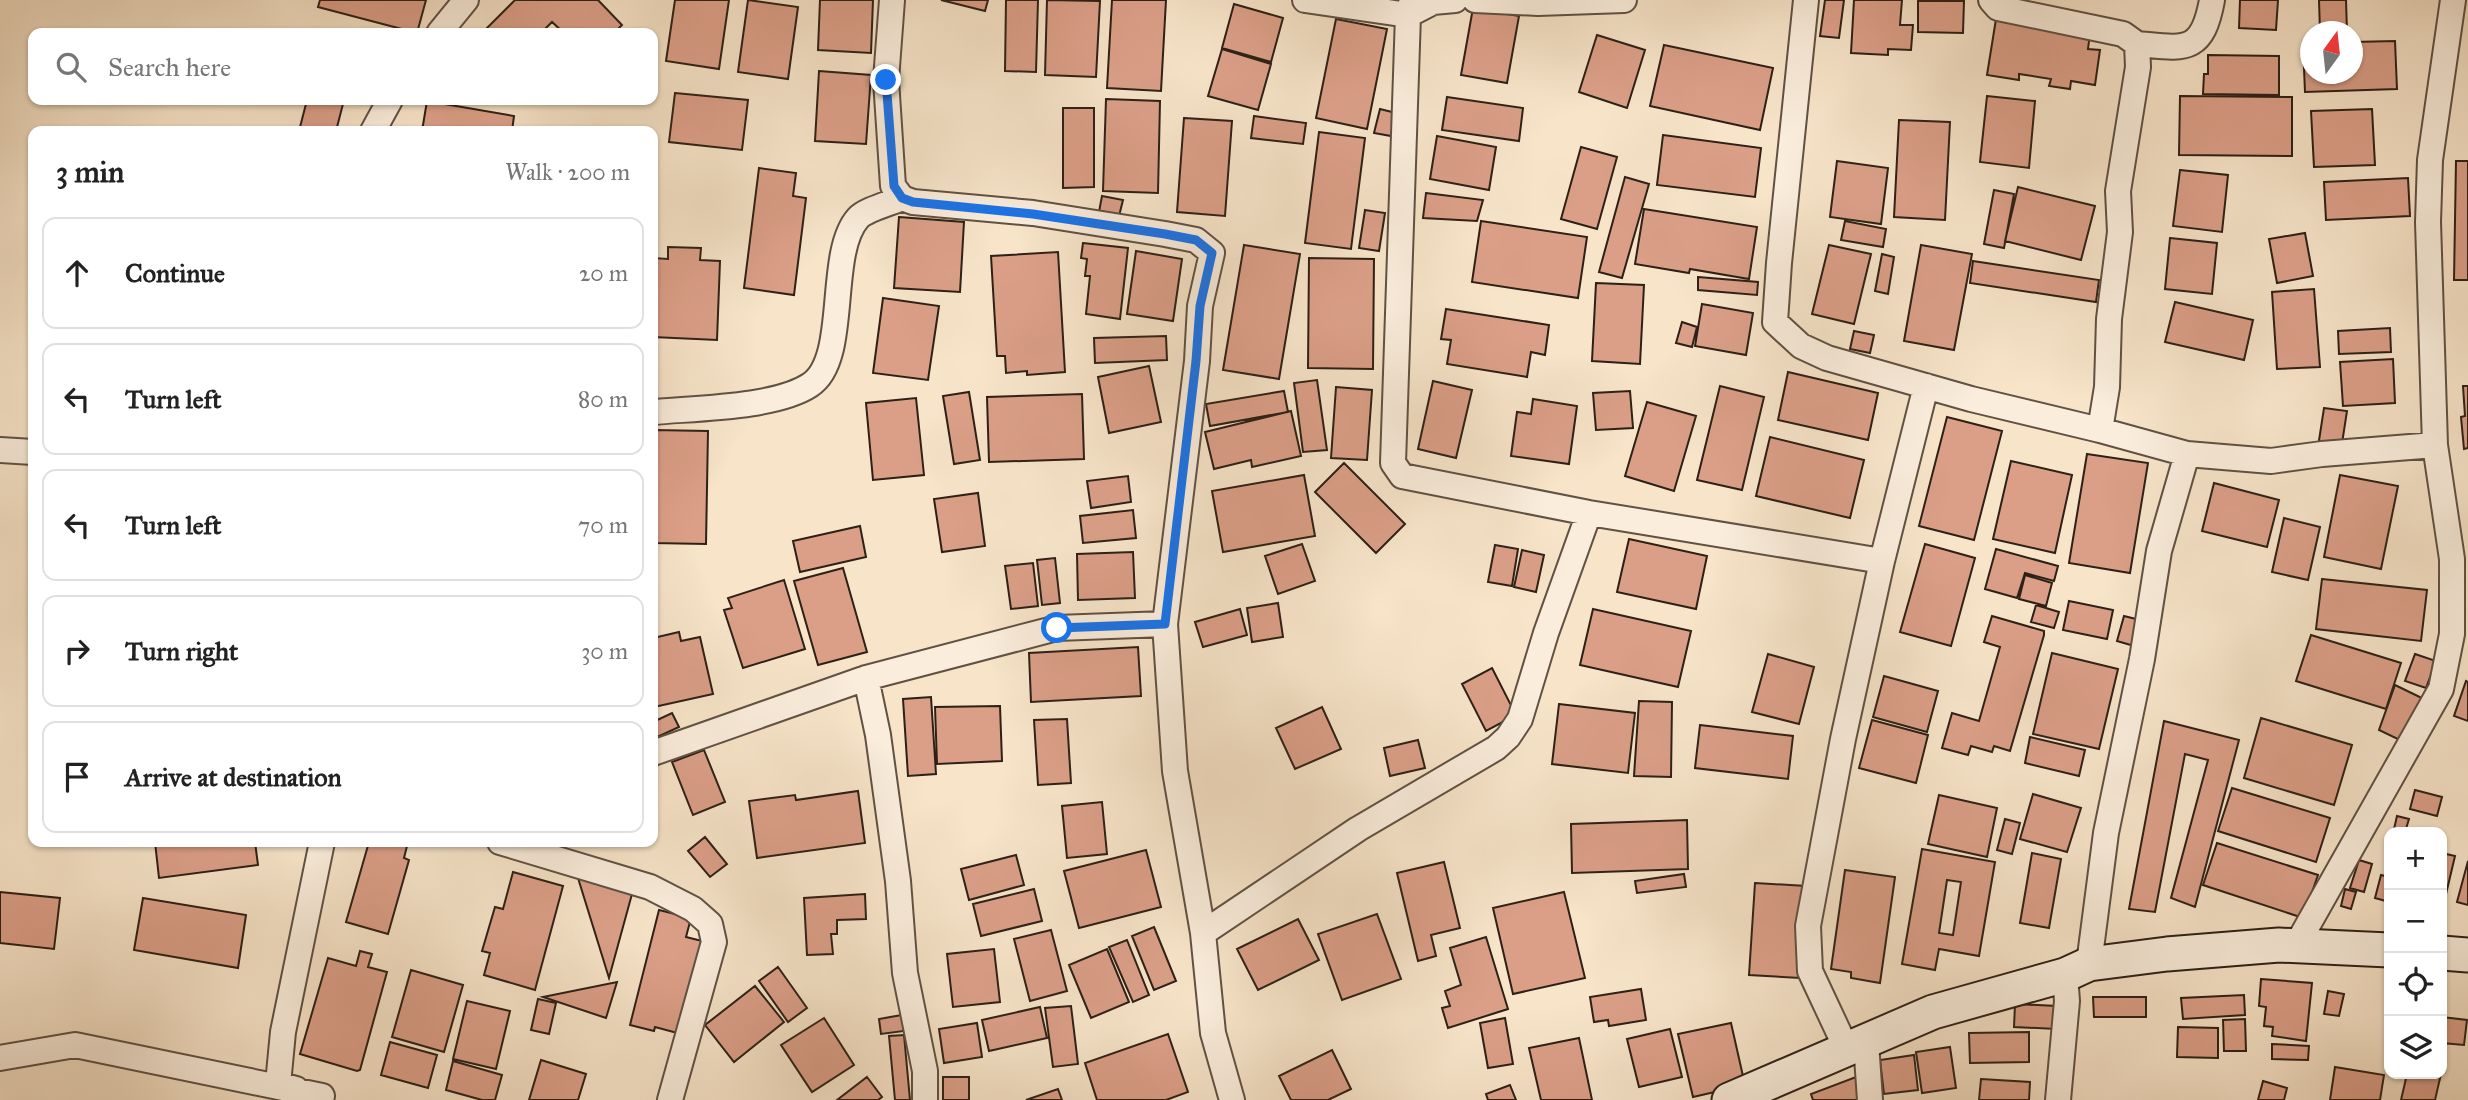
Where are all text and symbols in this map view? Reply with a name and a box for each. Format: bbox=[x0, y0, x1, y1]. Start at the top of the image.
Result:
north arrow bbox=[2300, 21, 2363, 84]
search box bbox=[28, 28, 658, 105]
icon: search bbox=[52, 48, 90, 86]
text: Search here bbox=[108, 51, 231, 83]
route end bbox=[870, 64, 901, 95]
text: 3 min bbox=[56, 154, 124, 190]
text: Walk · 200 m bbox=[505, 158, 630, 186]
icon: ahead bbox=[58, 254, 96, 292]
text: Continue bbox=[125, 257, 225, 289]
text: 20 m bbox=[579, 259, 628, 287]
icon: left bbox=[58, 380, 96, 418]
text: Turn left bbox=[125, 383, 221, 415]
text: 80 m bbox=[578, 385, 628, 413]
icon: left bbox=[58, 506, 96, 544]
text: Turn left bbox=[125, 509, 221, 541]
text: 70 m bbox=[578, 511, 628, 539]
route start bbox=[1041, 612, 1072, 643]
icon: right bbox=[58, 632, 96, 670]
text: Turn right bbox=[125, 635, 238, 667]
text: 30 m bbox=[581, 637, 628, 665]
icon: arrive bbox=[58, 758, 96, 796]
text: Arrive at destination bbox=[125, 761, 342, 793]
map controls bbox=[2384, 827, 2447, 1079]
button: + bbox=[2384, 827, 2447, 890]
button: − bbox=[2384, 890, 2447, 953]
button: locate bbox=[2384, 953, 2447, 1016]
button: layers bbox=[2384, 1016, 2447, 1079]

